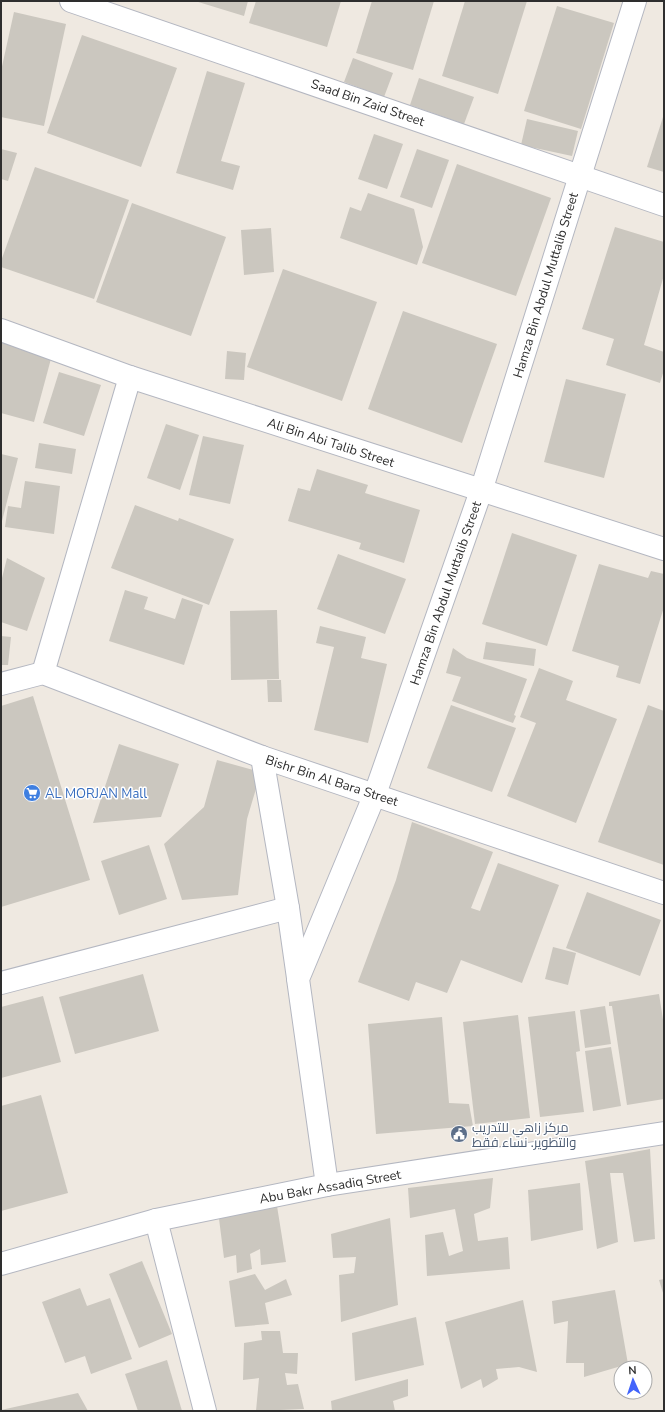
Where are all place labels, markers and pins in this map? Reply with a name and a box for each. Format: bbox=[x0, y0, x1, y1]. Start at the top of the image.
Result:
supermarket icon: AL MORJAN Mall bbox=[22, 783, 42, 803]
place label: AL MORJAN Mall bbox=[45, 785, 147, 803]
place label: مركز زاهي للتدريب والتطوير. نساء فقط bbox=[472, 1119, 576, 1152]
public building icon: مركز زاهي للتدريب والتطوير. نساء فقط bbox=[449, 1124, 469, 1144]

